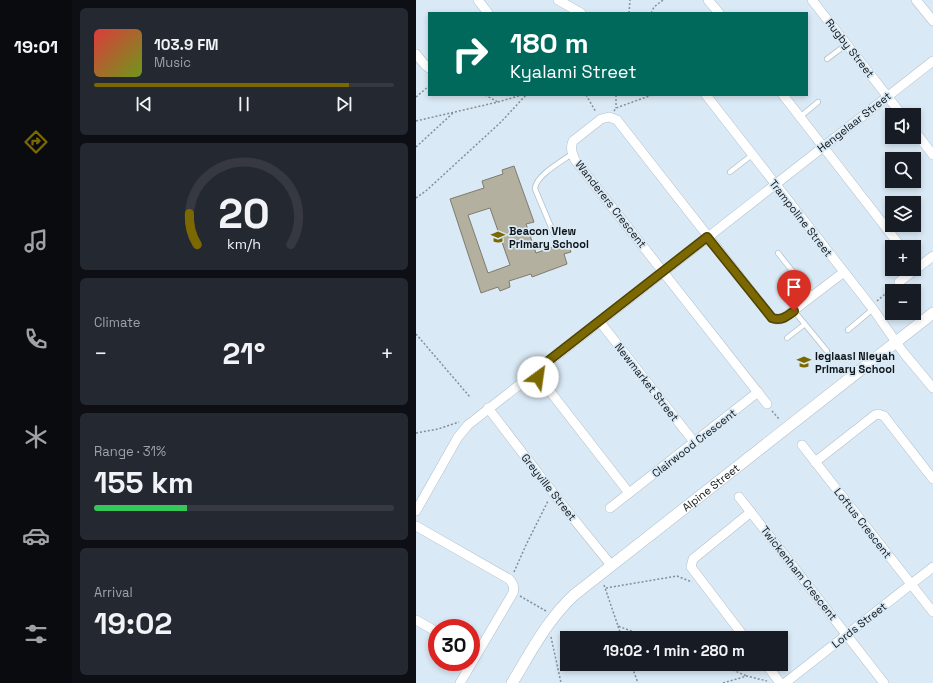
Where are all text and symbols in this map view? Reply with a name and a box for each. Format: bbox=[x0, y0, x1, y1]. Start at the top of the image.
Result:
street label: Rugby Street bbox=[823, 16, 877, 80]
text: 180 m bbox=[510, 25, 589, 61]
icon: right bbox=[444, 28, 496, 80]
text: 19:01 bbox=[14, 35, 58, 58]
text: 103.9 FM bbox=[154, 35, 218, 54]
text: Music bbox=[154, 54, 191, 71]
text: Kyalami Street bbox=[510, 60, 636, 83]
street label: Hengelaar Street bbox=[814, 89, 894, 155]
icon: previous bbox=[133, 93, 155, 115]
icon: pause bbox=[233, 93, 255, 115]
icon: next bbox=[333, 93, 355, 115]
map controls bbox=[885, 108, 921, 320]
button: sound bbox=[885, 108, 921, 144]
icon: directions bbox=[22, 128, 50, 156]
button: search bbox=[885, 152, 921, 188]
street label: Wanderers Crescent bbox=[572, 157, 650, 251]
street label: Trampoline Street bbox=[766, 177, 836, 259]
text: 20 bbox=[218, 186, 270, 239]
button: layers bbox=[885, 196, 921, 232]
place label: Beacon View Primary School bbox=[509, 224, 589, 251]
icon: music bbox=[22, 227, 50, 255]
school or university icon: Beacon View Primary School bbox=[490, 229, 506, 245]
text: km/h bbox=[227, 234, 261, 252]
button: + bbox=[885, 240, 921, 276]
pin bbox=[777, 270, 811, 311]
icon: arrive bbox=[783, 276, 805, 298]
button: − bbox=[885, 284, 921, 320]
text: Climate bbox=[94, 314, 140, 331]
icon: phone bbox=[22, 325, 50, 353]
text: 21° bbox=[222, 334, 266, 373]
text: − bbox=[94, 339, 108, 367]
text: + bbox=[380, 339, 394, 367]
street label: Newmarket Street bbox=[612, 340, 682, 424]
place label: Ieglaasi Nieyah Primary School bbox=[815, 349, 895, 376]
school or university icon: Ieglaasi Nieyah Primary School bbox=[796, 354, 812, 370]
position arrow bbox=[517, 356, 559, 398]
street label: Clairwood Crescent bbox=[649, 406, 739, 480]
icon: climate bbox=[22, 423, 50, 451]
text: Range · 31% bbox=[94, 443, 166, 460]
street label: Greyville Street bbox=[518, 451, 580, 523]
street label: Alpine Street bbox=[679, 461, 742, 514]
text: 155 km bbox=[94, 463, 194, 502]
street label: Loftus Crescent bbox=[831, 485, 895, 561]
icon: car bbox=[22, 522, 50, 550]
street label: Twickenham Crescent bbox=[758, 523, 840, 623]
text: Arrival bbox=[94, 584, 133, 601]
street label: Lords Street bbox=[829, 599, 889, 651]
text: 19:02 bbox=[94, 604, 172, 643]
speed limit sign: 30 bbox=[428, 619, 480, 671]
icon: filters bbox=[22, 620, 50, 648]
text: 19:02 · 1 min · 280 m bbox=[603, 641, 745, 660]

